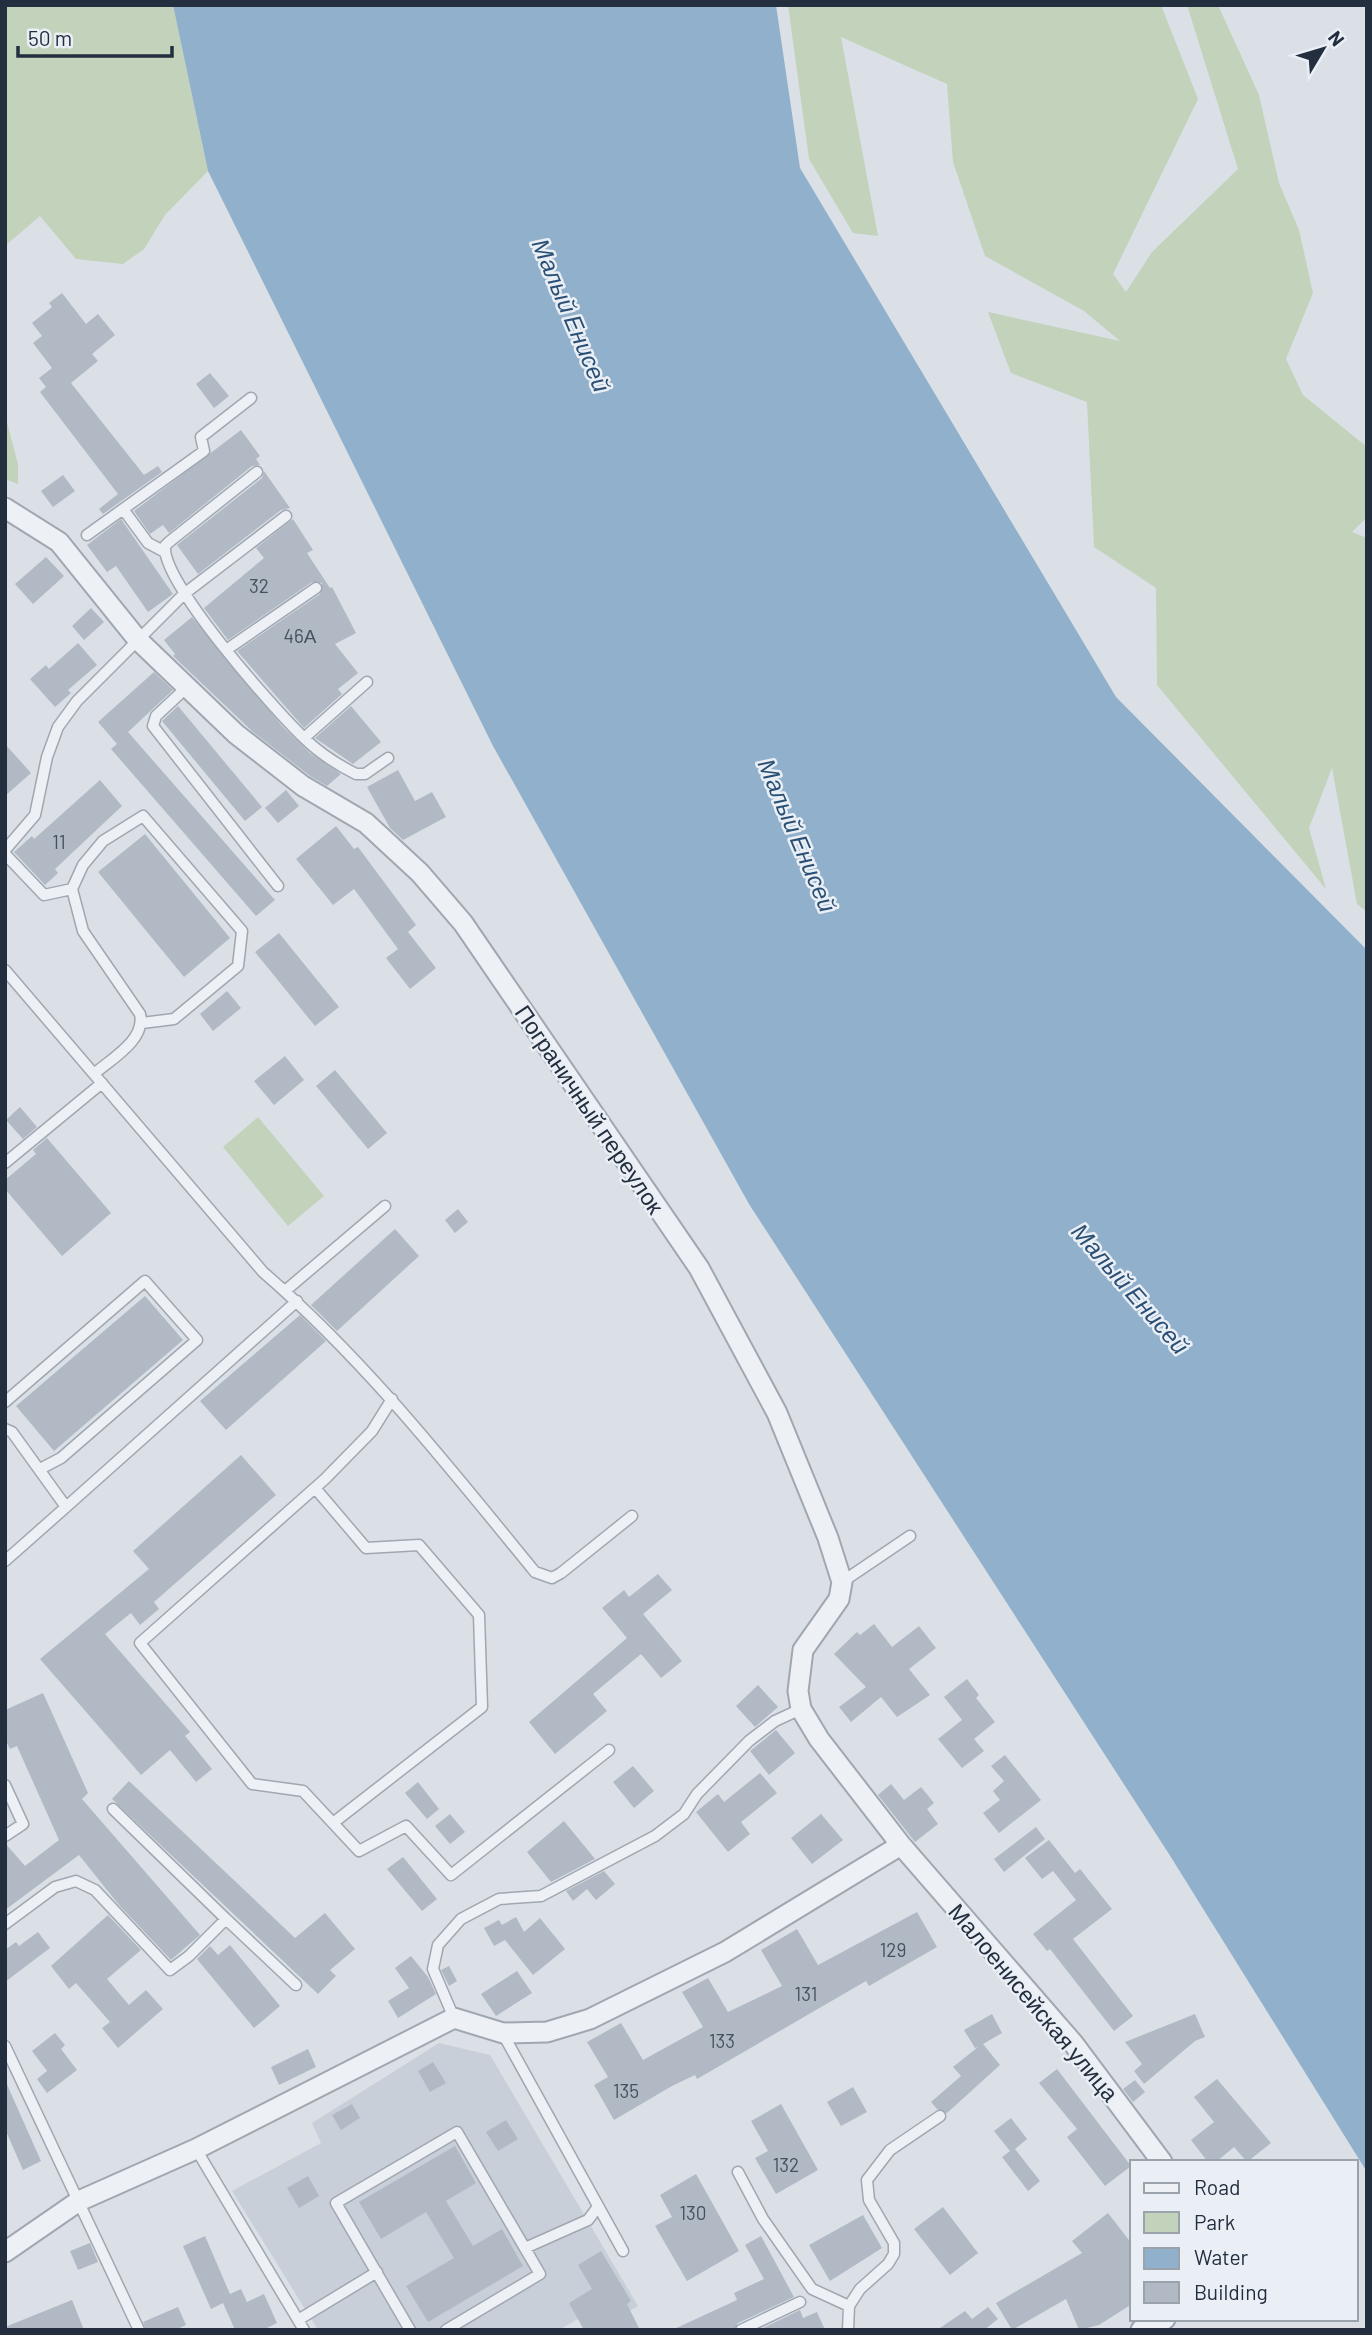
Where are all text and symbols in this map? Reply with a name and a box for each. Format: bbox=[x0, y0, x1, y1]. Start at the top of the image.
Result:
scale bar bbox=[18, 14, 172, 58]
north arrow bbox=[1288, 14, 1358, 84]
text: 50 m bbox=[28, 25, 72, 50]
text: N bbox=[1324, 26, 1350, 50]
water label: Малый Енисей bbox=[527, 234, 617, 396]
house number: 32 bbox=[249, 574, 269, 597]
house number: 46А bbox=[284, 624, 317, 647]
water label: Малый Енисей bbox=[753, 754, 843, 916]
house number: 11 bbox=[52, 830, 66, 853]
street label: Пограничный переулок bbox=[510, 999, 671, 1219]
water label: Малый Енисей bbox=[1066, 1217, 1196, 1359]
street label: Малоенисейская улица bbox=[943, 1898, 1125, 2107]
house number: 129 bbox=[880, 1938, 906, 1961]
house number: 131 bbox=[795, 1982, 817, 2005]
house number: 133 bbox=[709, 2029, 735, 2052]
house number: 135 bbox=[613, 2079, 639, 2102]
house number: 132 bbox=[773, 2153, 799, 2176]
legend bbox=[1130, 2160, 1358, 2321]
text: Road bbox=[1194, 2174, 1240, 2199]
house number: 130 bbox=[679, 2201, 707, 2224]
text: Park bbox=[1194, 2209, 1235, 2234]
text: Water bbox=[1194, 2244, 1249, 2269]
text: Building bbox=[1194, 2279, 1268, 2304]

